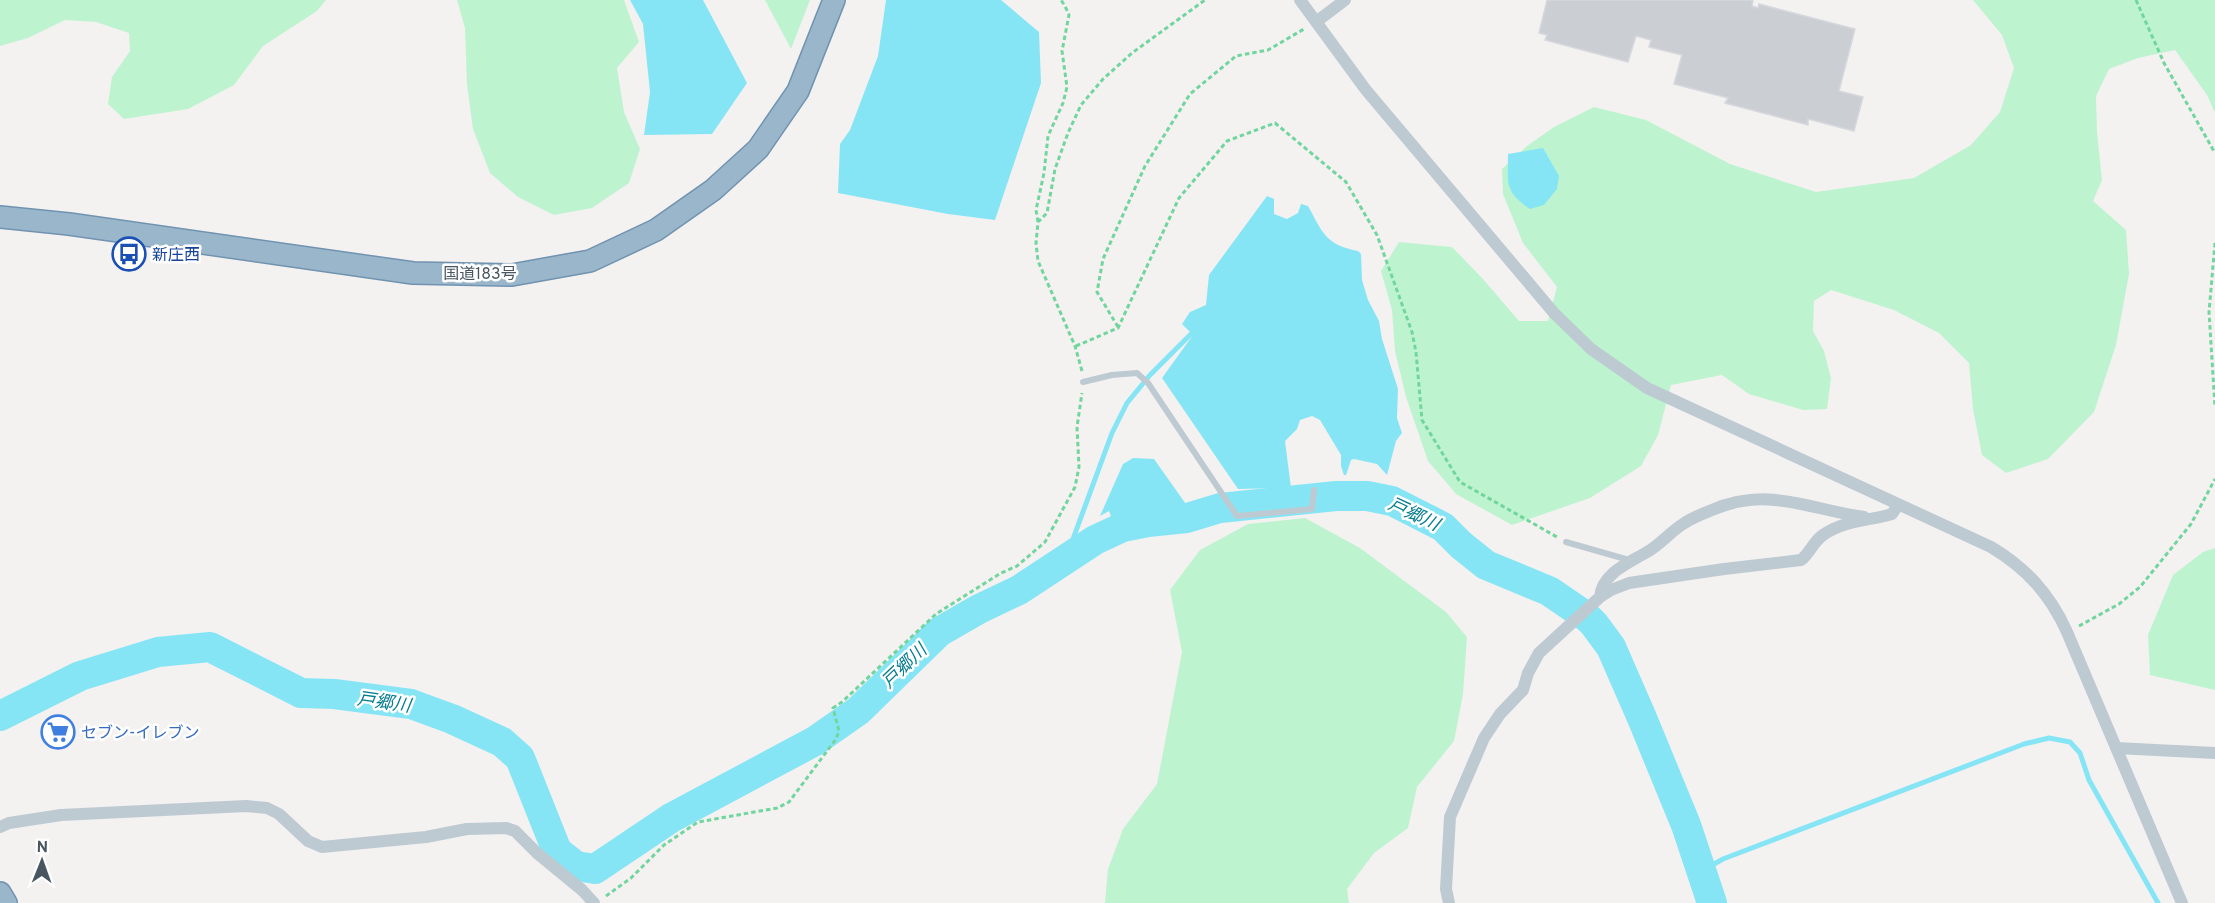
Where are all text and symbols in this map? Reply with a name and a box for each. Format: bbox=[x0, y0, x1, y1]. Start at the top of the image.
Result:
bus stop icon: 新庄西 bbox=[111, 236, 147, 272]
place label: 新庄西 bbox=[152, 246, 200, 266]
street label: 国道183号 bbox=[443, 265, 517, 285]
water label: 戸郷川 bbox=[1384, 494, 1445, 538]
water label: 戸郷川 bbox=[878, 639, 934, 694]
water label: 戸郷川 bbox=[355, 688, 414, 719]
supermarket icon: セブン-イレブン bbox=[40, 714, 76, 750]
place label: セブン-イレブン bbox=[81, 724, 199, 744]
north arrow bbox=[12, 831, 72, 891]
text: N bbox=[36, 838, 48, 858]

